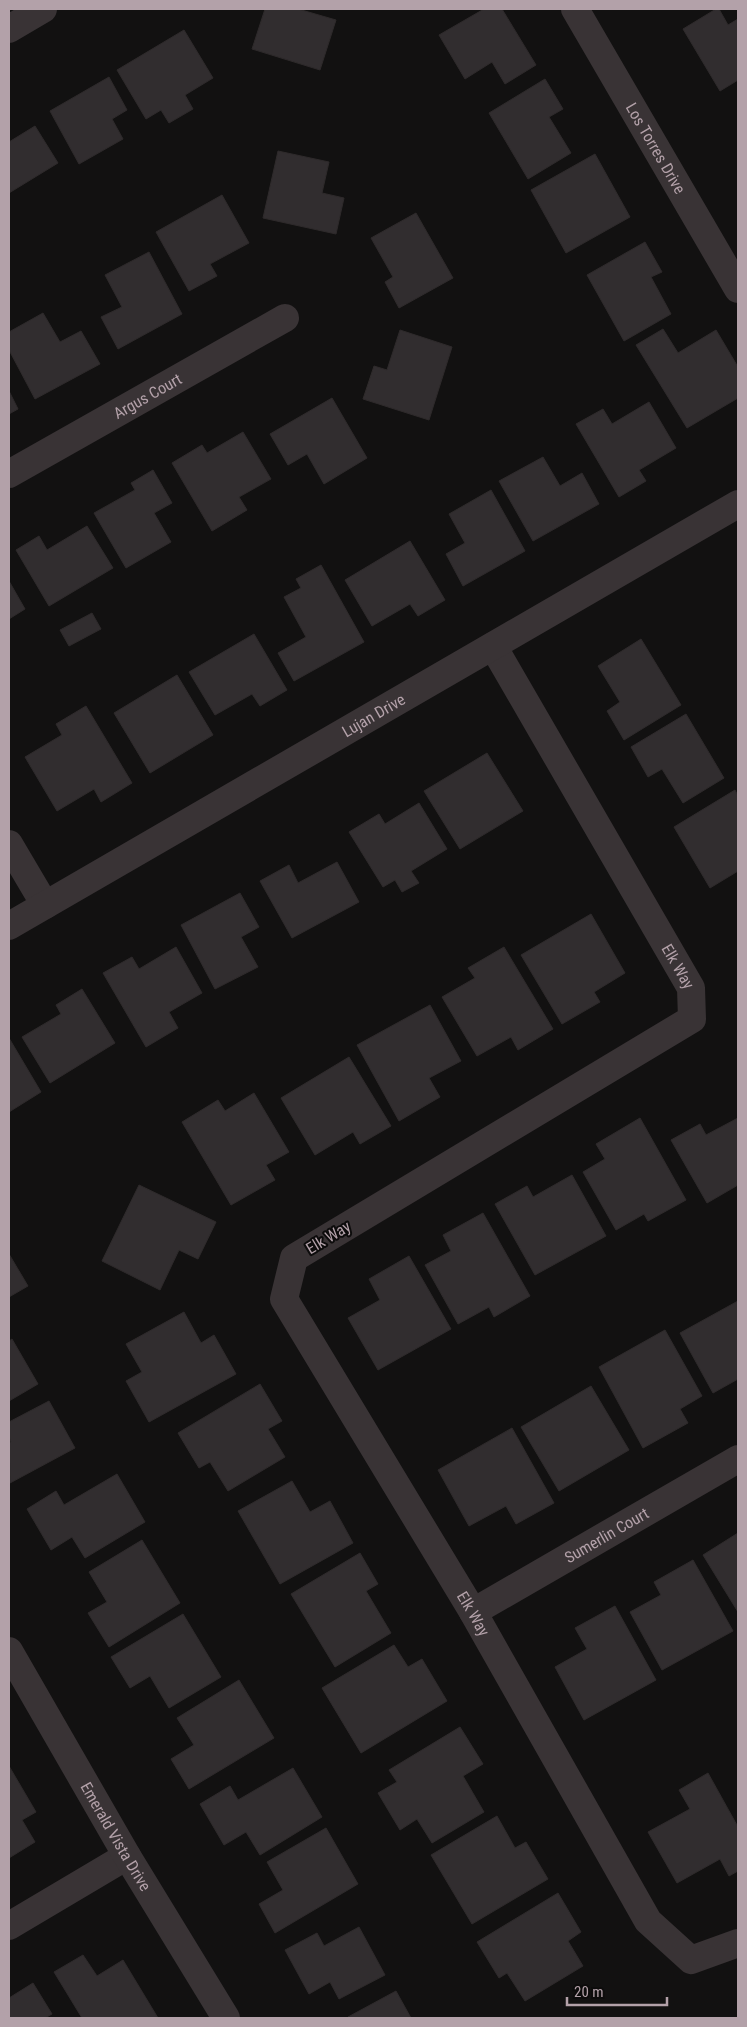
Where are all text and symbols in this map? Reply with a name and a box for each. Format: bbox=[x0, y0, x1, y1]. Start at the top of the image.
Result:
street label: Los Torres Drive bbox=[622, 100, 689, 197]
street label: Argus Court bbox=[110, 369, 185, 423]
street label: Lujan Drive bbox=[339, 690, 408, 741]
street label: Elk Way bbox=[658, 941, 699, 993]
street label: Elk Way bbox=[303, 1217, 354, 1258]
street label: Sumerlin Court bbox=[561, 1504, 652, 1567]
street label: Elk Way bbox=[453, 1588, 494, 1640]
street label: Emerald Vista Drive bbox=[76, 1779, 155, 1894]
scale bar bbox=[567, 1974, 667, 2006]
text: 20 m bbox=[574, 1983, 604, 2001]

